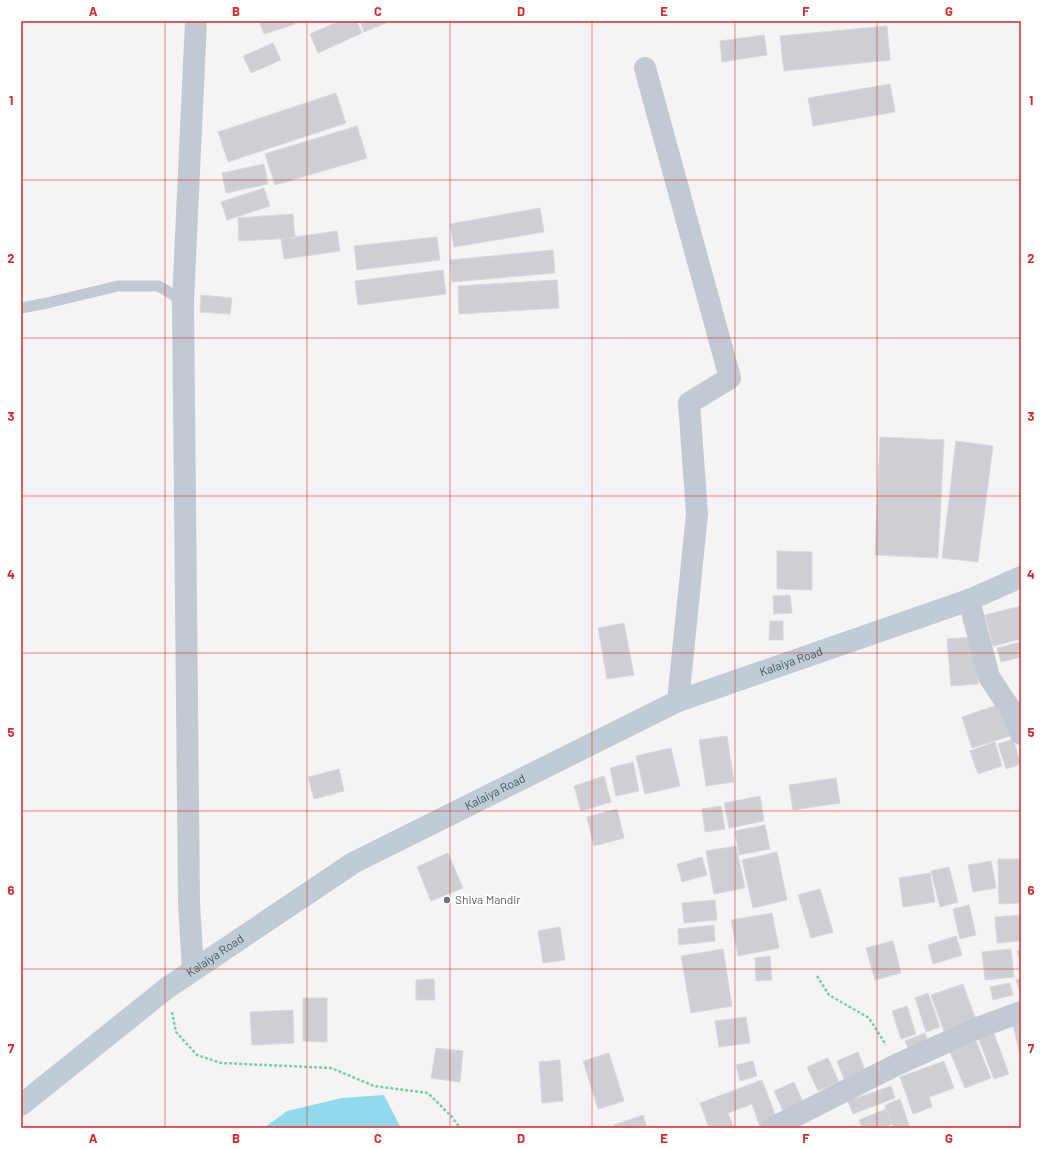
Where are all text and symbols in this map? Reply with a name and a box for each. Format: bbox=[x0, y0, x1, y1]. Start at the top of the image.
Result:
text: A bbox=[89, 3, 98, 19]
text: B bbox=[232, 3, 240, 19]
text: C bbox=[374, 3, 382, 19]
text: D bbox=[517, 3, 525, 19]
text: E bbox=[660, 3, 668, 19]
text: F bbox=[802, 3, 810, 19]
text: G bbox=[945, 3, 953, 19]
text: 1 bbox=[9, 92, 13, 108]
text: 1 bbox=[1029, 92, 1033, 108]
text: 2 bbox=[7, 250, 15, 266]
text: 2 bbox=[1027, 250, 1035, 266]
text: 3 bbox=[7, 408, 15, 424]
text: 3 bbox=[1027, 408, 1035, 424]
text: 4 bbox=[7, 566, 15, 582]
text: 4 bbox=[1027, 566, 1035, 582]
street label: Kalaiya Road bbox=[757, 643, 824, 678]
text: 5 bbox=[7, 724, 15, 740]
text: 5 bbox=[1027, 724, 1035, 740]
street label: Kalaiya Road bbox=[462, 770, 527, 812]
text: 6 bbox=[8, 882, 15, 898]
text: 6 bbox=[1028, 882, 1035, 898]
place label: Shiva Mandir bbox=[455, 892, 521, 906]
marker: Shiva Mandir bbox=[442, 895, 452, 905]
street label: Kalaiya Road bbox=[183, 931, 246, 979]
text: 7 bbox=[8, 1040, 15, 1056]
text: 7 bbox=[1028, 1040, 1035, 1056]
text: A bbox=[89, 1130, 98, 1146]
text: B bbox=[232, 1130, 240, 1146]
text: C bbox=[374, 1130, 382, 1146]
text: D bbox=[517, 1130, 525, 1146]
text: E bbox=[660, 1130, 668, 1146]
text: F bbox=[802, 1130, 810, 1146]
text: G bbox=[945, 1130, 953, 1146]

